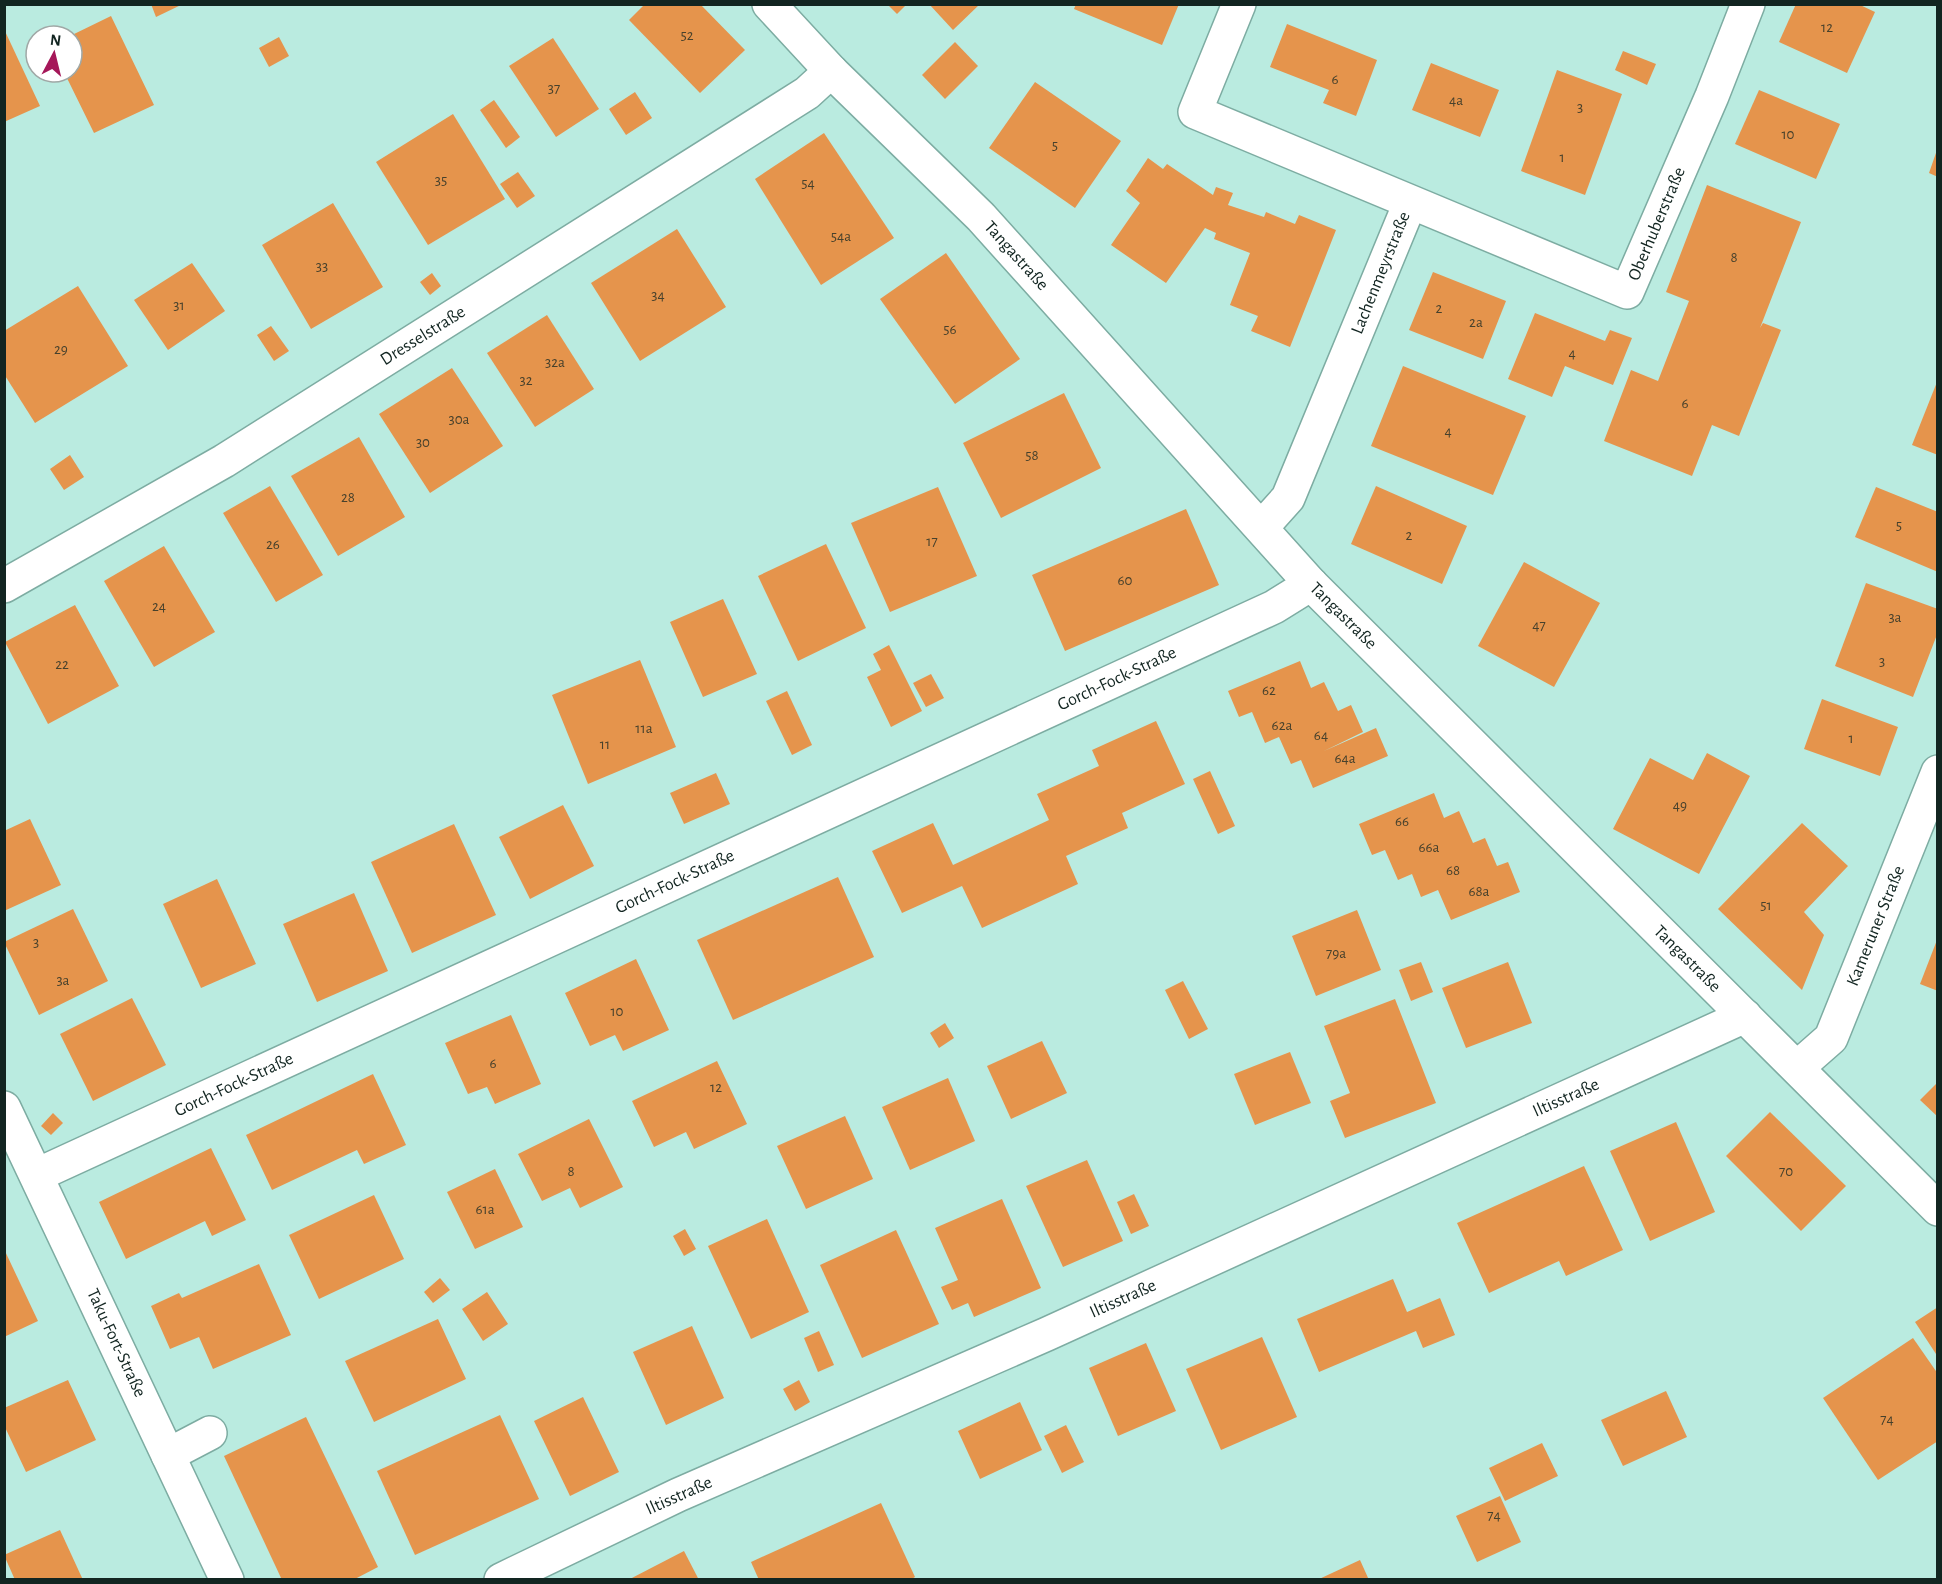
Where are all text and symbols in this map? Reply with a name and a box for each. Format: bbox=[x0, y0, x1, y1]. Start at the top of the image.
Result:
house number: 12 bbox=[1821, 20, 1833, 35]
north arrow bbox=[24, 24, 84, 84]
house number: 52 bbox=[680, 28, 694, 43]
text: N bbox=[49, 31, 62, 49]
house number: 6 bbox=[1331, 72, 1339, 87]
house number: 37 bbox=[548, 81, 560, 96]
house number: 4a bbox=[1449, 93, 1463, 108]
house number: 3 bbox=[1577, 100, 1583, 115]
house number: 10 bbox=[1781, 127, 1795, 142]
house number: 5 bbox=[1052, 138, 1058, 153]
house number: 1 bbox=[1559, 150, 1565, 165]
street label: Oberhuberstraße bbox=[1625, 165, 1689, 283]
house number: 35 bbox=[435, 173, 447, 188]
house number: 54 bbox=[801, 176, 815, 191]
street label: Lachenmeyrstraße bbox=[1348, 209, 1414, 337]
street label: Tangastraße bbox=[980, 218, 1052, 294]
house number: 54a bbox=[831, 229, 851, 244]
house number: 8 bbox=[1730, 250, 1738, 265]
house number: 33 bbox=[316, 259, 328, 274]
house number: 34 bbox=[651, 288, 665, 303]
house number: 31 bbox=[173, 298, 185, 313]
house number: 2 bbox=[1436, 301, 1443, 316]
street label: Dresselstraße bbox=[377, 303, 469, 369]
house number: 2a bbox=[1469, 315, 1483, 330]
house number: 56 bbox=[943, 322, 957, 337]
house number: 29 bbox=[54, 342, 68, 357]
house number: 4 bbox=[1568, 346, 1576, 361]
house number: 32a bbox=[545, 355, 565, 370]
house number: 32 bbox=[519, 373, 533, 388]
house number: 6 bbox=[1681, 396, 1689, 411]
house number: 30a bbox=[448, 412, 470, 427]
house number: 4 bbox=[1444, 424, 1452, 439]
house number: 30 bbox=[416, 435, 430, 450]
house number: 58 bbox=[1025, 448, 1039, 463]
house number: 28 bbox=[341, 490, 355, 505]
house number: 5 bbox=[1896, 518, 1902, 533]
house number: 2 bbox=[1406, 528, 1413, 543]
house number: 17 bbox=[926, 534, 938, 549]
house number: 26 bbox=[266, 537, 280, 552]
house number: 60 bbox=[1118, 573, 1133, 588]
street label: Tangastraße bbox=[1306, 579, 1380, 653]
house number: 24 bbox=[152, 599, 166, 614]
house number: 3a bbox=[1888, 610, 1902, 625]
house number: 47 bbox=[1532, 618, 1546, 633]
street label: Gorch-Fock-Straße bbox=[1055, 644, 1179, 714]
house number: 3 bbox=[1879, 654, 1885, 669]
house number: 22 bbox=[55, 657, 69, 672]
house number: 62 bbox=[1262, 683, 1276, 698]
house number: 62a bbox=[1272, 718, 1292, 733]
house number: 11a bbox=[635, 721, 653, 736]
house number: 64 bbox=[1314, 728, 1328, 743]
house number: 1 bbox=[1848, 731, 1854, 746]
house number: 11 bbox=[600, 737, 610, 752]
house number: 64a bbox=[1334, 751, 1356, 766]
house number: 49 bbox=[1673, 798, 1687, 813]
house number: 66 bbox=[1395, 814, 1409, 829]
house number: 66a bbox=[1418, 840, 1440, 855]
street label: Gorch-Fock-Straße bbox=[613, 847, 737, 917]
house number: 68 bbox=[1446, 863, 1460, 878]
street label: Kameruner Straße bbox=[1844, 863, 1908, 989]
house number: 68a bbox=[1468, 884, 1490, 899]
house number: 51 bbox=[1760, 898, 1772, 913]
street label: Tangastraße bbox=[1650, 922, 1724, 996]
house number: 3 bbox=[33, 935, 39, 950]
house number: 79a bbox=[1326, 946, 1346, 961]
house number: 3a bbox=[56, 973, 70, 988]
house number: 10 bbox=[610, 1004, 624, 1019]
street label: Gorch-Fock-Straße bbox=[172, 1050, 296, 1120]
house number: 6 bbox=[489, 1056, 497, 1071]
street label: Iltisstraße bbox=[1530, 1075, 1602, 1121]
house number: 12 bbox=[710, 1080, 722, 1095]
house number: 8 bbox=[567, 1164, 575, 1179]
house number: 70 bbox=[1779, 1164, 1793, 1179]
house number: 61a bbox=[475, 1202, 495, 1217]
street label: Iltisstraße bbox=[1087, 1276, 1159, 1322]
street label: Taku-Fort-Straße bbox=[83, 1286, 149, 1400]
house number: 74 bbox=[1880, 1412, 1894, 1427]
street label: Iltisstraße bbox=[643, 1473, 715, 1519]
house number: 74 bbox=[1487, 1508, 1501, 1523]

